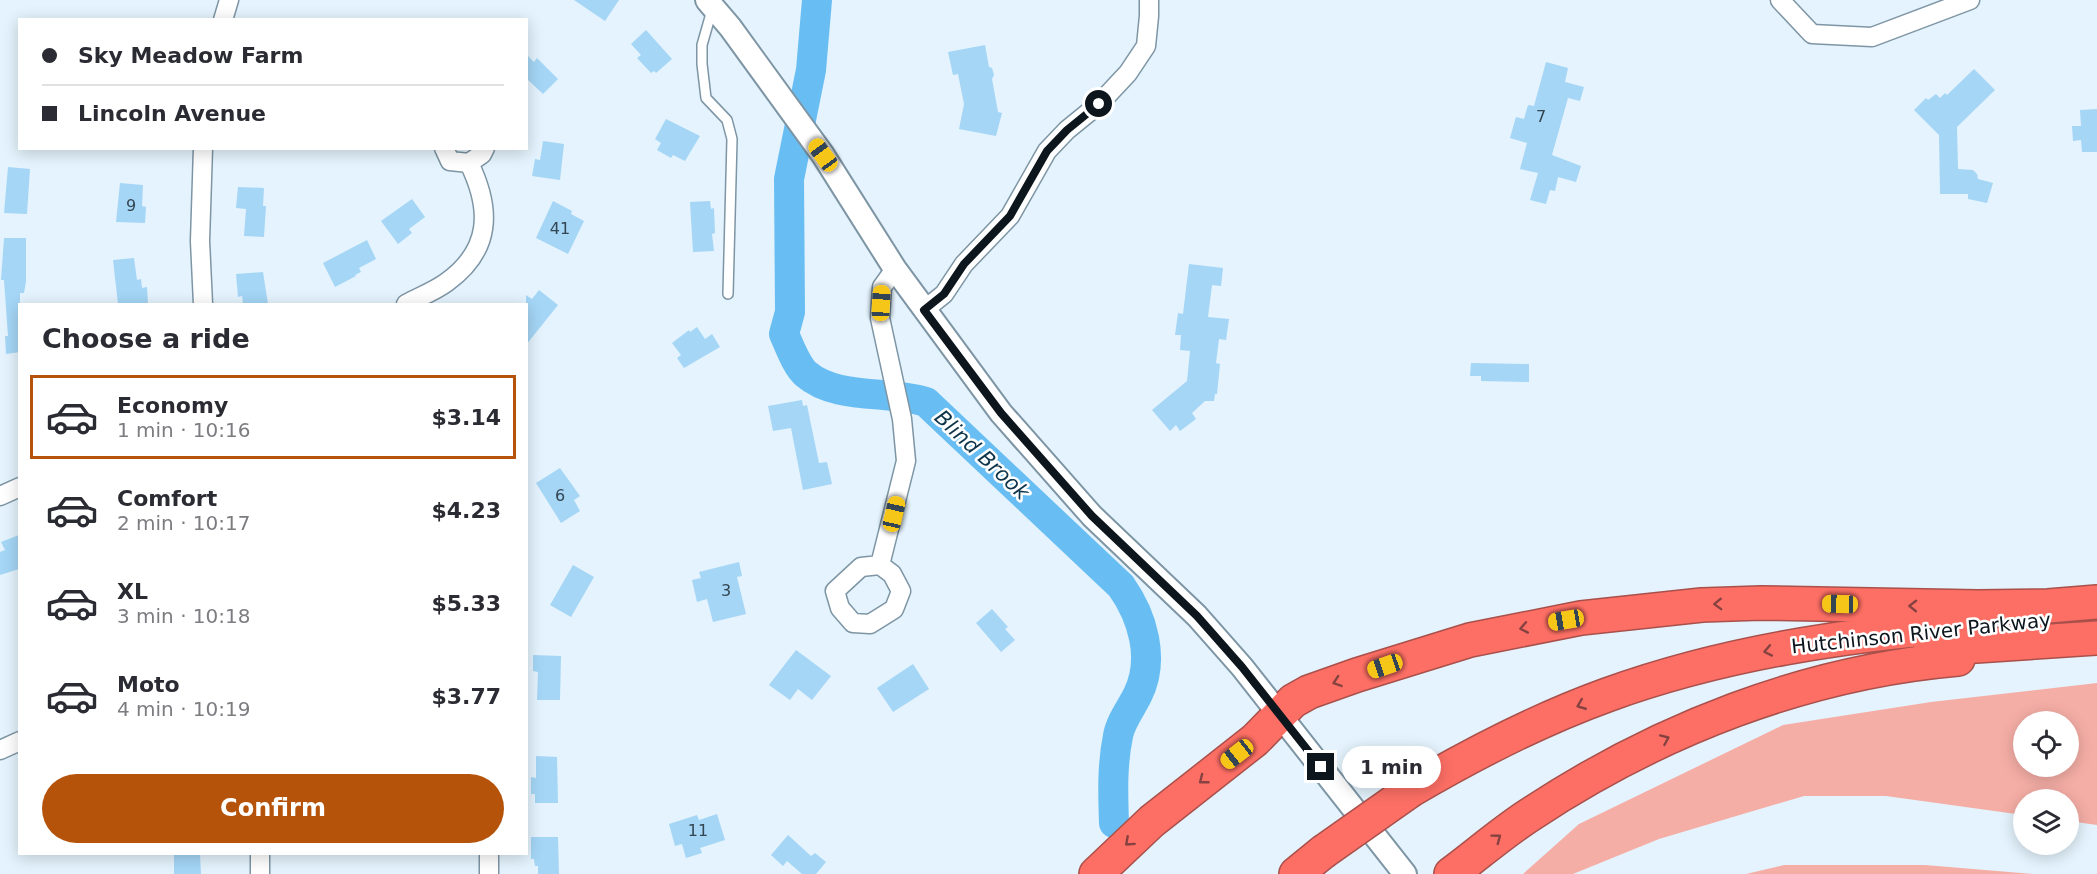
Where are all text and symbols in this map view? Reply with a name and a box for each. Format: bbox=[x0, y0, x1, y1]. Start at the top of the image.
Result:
text: Sky Meadow Farm bbox=[78, 43, 303, 68]
route start bbox=[1085, 90, 1112, 117]
text: Lincoln Avenue bbox=[78, 101, 266, 126]
house number: 7 bbox=[1536, 107, 1546, 126]
car bbox=[805, 135, 841, 175]
house number: 9 bbox=[126, 196, 136, 215]
house number: 41 bbox=[550, 219, 570, 238]
car bbox=[871, 285, 891, 321]
text: Choose a ride bbox=[42, 323, 250, 354]
icon: car bbox=[45, 390, 99, 444]
text: Economy bbox=[117, 393, 228, 418]
text: $3.14 bbox=[431, 405, 501, 430]
water label: Blind Brook bbox=[930, 405, 1035, 505]
text: 1 min · 10:16 bbox=[117, 418, 251, 442]
icon: car bbox=[45, 483, 99, 537]
text: Comfort bbox=[117, 486, 217, 511]
house number: 6 bbox=[555, 486, 565, 505]
car bbox=[881, 494, 907, 534]
text: $4.23 bbox=[431, 498, 501, 523]
text: 2 min · 10:17 bbox=[117, 511, 251, 535]
icon: car bbox=[45, 576, 99, 630]
text: XL bbox=[117, 579, 148, 604]
house number: 3 bbox=[721, 581, 731, 600]
text: $5.33 bbox=[431, 591, 501, 616]
car bbox=[1822, 595, 1858, 613]
one-way arrow bbox=[1713, 598, 1722, 611]
one-way arrow bbox=[1908, 600, 1917, 612]
text: 3 min · 10:18 bbox=[117, 604, 251, 628]
street label: Hutchinson River Parkway bbox=[1790, 607, 2052, 659]
car bbox=[1547, 608, 1585, 632]
one-way arrow bbox=[1520, 621, 1530, 634]
one-way arrow bbox=[1763, 644, 1773, 657]
car bbox=[1365, 652, 1405, 680]
icon: car bbox=[45, 669, 99, 723]
text: Moto bbox=[117, 672, 180, 697]
one-way arrow bbox=[1332, 675, 1343, 687]
text: $3.77 bbox=[431, 684, 501, 709]
text: 4 min · 10:19 bbox=[117, 697, 251, 721]
one-way arrow bbox=[1576, 698, 1587, 710]
map controls bbox=[2013, 711, 2079, 855]
button: locate bbox=[2013, 711, 2079, 777]
one-way arrow bbox=[1658, 734, 1669, 746]
car bbox=[1217, 736, 1257, 772]
callout: 1 min bbox=[1342, 746, 1441, 788]
route end bbox=[1307, 753, 1334, 780]
text: 1 min bbox=[1360, 755, 1423, 779]
one-way arrow bbox=[1199, 773, 1210, 784]
button: Confirm bbox=[42, 774, 504, 843]
button: layers bbox=[2013, 789, 2079, 855]
house number: 11 bbox=[688, 821, 708, 840]
one-way arrow bbox=[1491, 834, 1502, 845]
one-way arrow bbox=[1125, 835, 1135, 846]

